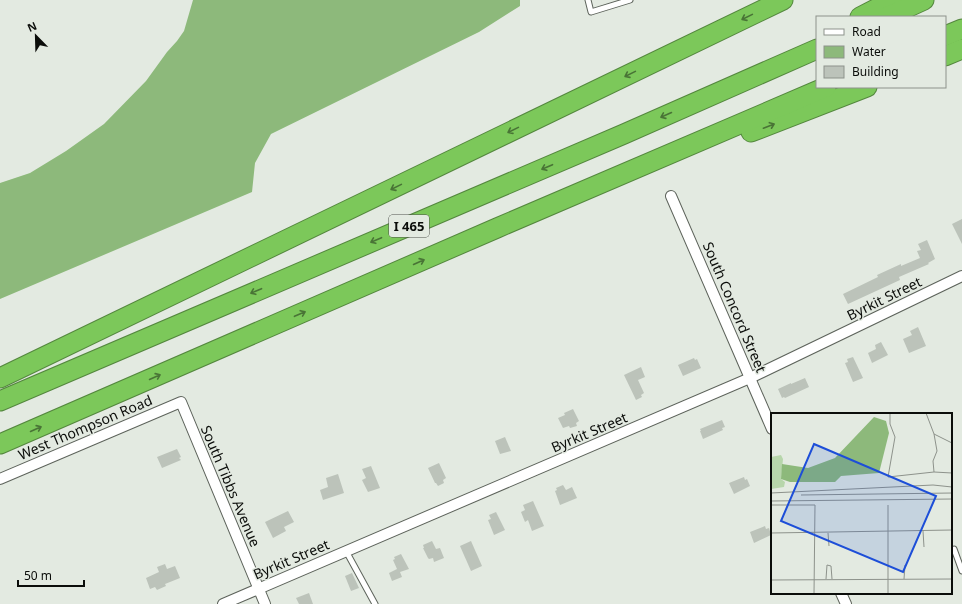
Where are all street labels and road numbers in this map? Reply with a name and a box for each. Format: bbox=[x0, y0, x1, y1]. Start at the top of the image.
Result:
road number: I 465 bbox=[389, 215, 429, 237]
street label: South Concord Street bbox=[699, 239, 771, 375]
street label: Byrkit Street bbox=[843, 272, 925, 324]
street label: West Thompson Road bbox=[15, 390, 155, 464]
street label: Byrkit Street bbox=[548, 407, 630, 457]
street label: South Tibbs Avenue bbox=[197, 422, 265, 550]
street label: Byrkit Street bbox=[250, 534, 332, 584]

